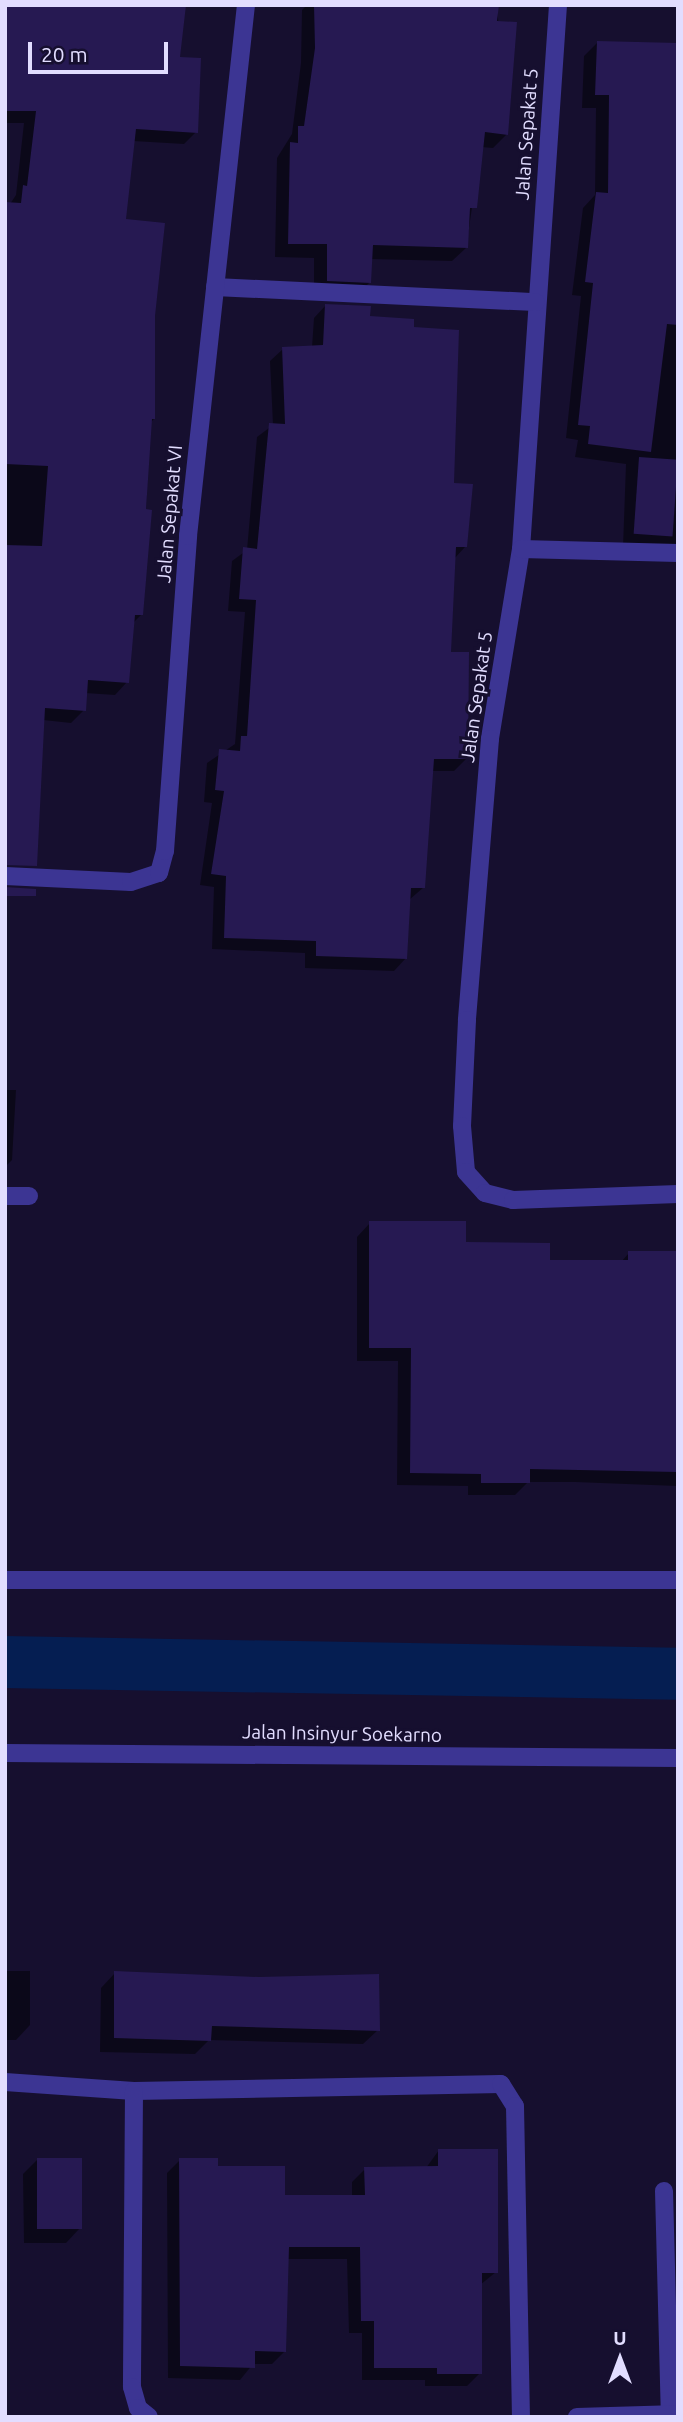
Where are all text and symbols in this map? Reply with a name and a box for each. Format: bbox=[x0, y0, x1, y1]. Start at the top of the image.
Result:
scale bar bbox=[32, 28, 172, 72]
text: 20 m bbox=[41, 42, 88, 66]
street label: Jalan Sepakat 5 bbox=[511, 67, 543, 201]
street label: Jalan Sepakat VI bbox=[153, 444, 187, 584]
street label: Jalan Sepakat 5 bbox=[457, 630, 497, 764]
street label: Jalan Insinyur Soekarno bbox=[242, 1721, 442, 1747]
north arrow bbox=[585, 2324, 655, 2394]
text: U bbox=[613, 2327, 627, 2349]

